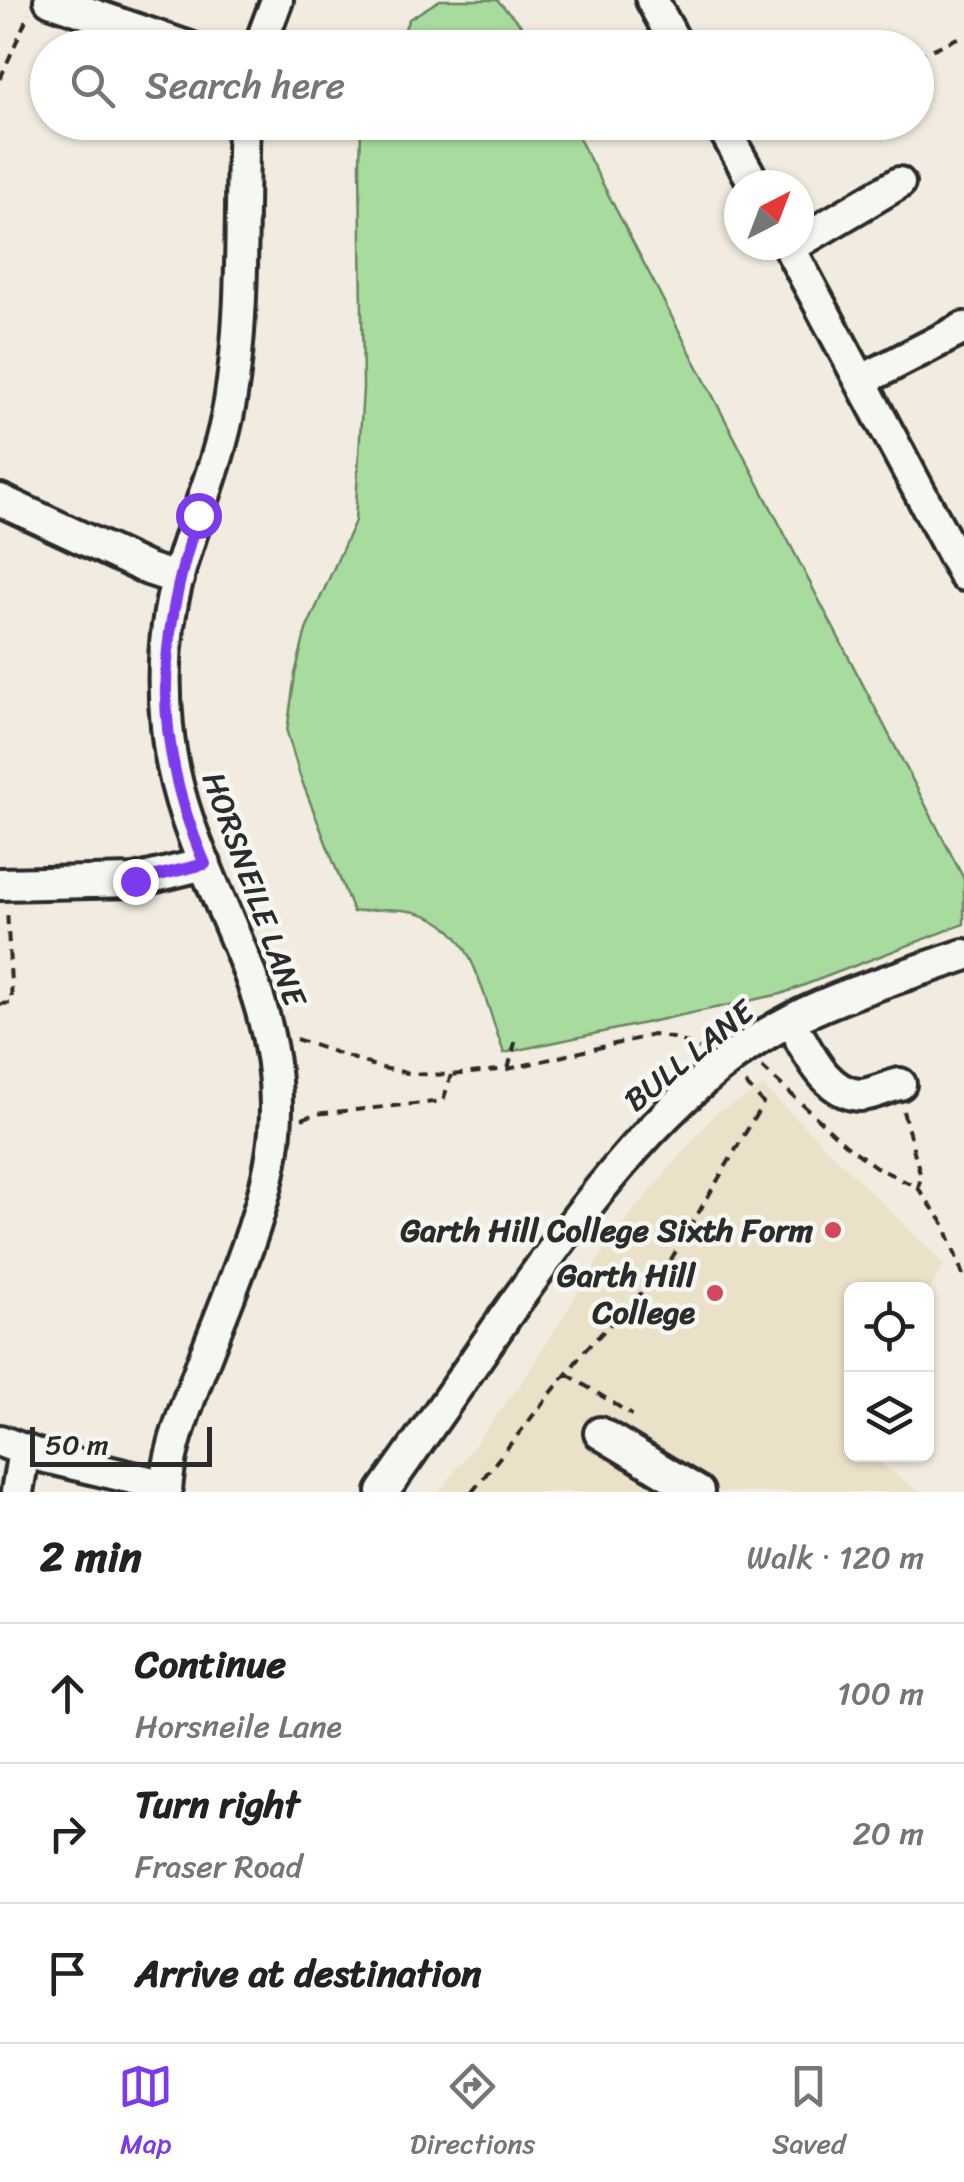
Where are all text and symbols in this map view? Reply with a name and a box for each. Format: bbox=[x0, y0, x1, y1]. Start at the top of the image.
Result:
search box bbox=[30, 30, 934, 140]
text: Search here bbox=[145, 52, 345, 119]
icon: search bbox=[65, 58, 120, 113]
north arrow bbox=[724, 170, 814, 260]
route start bbox=[176, 493, 222, 539]
street label: HORSNEILE LANE bbox=[185, 764, 324, 1016]
route end bbox=[113, 859, 159, 905]
street label: BULL LANE bbox=[611, 984, 769, 1127]
place label: Garth Hill College Sixth Form bbox=[400, 1202, 813, 1259]
marker: Garth Hill College Sixth Form bbox=[822, 1219, 844, 1241]
place label: Garth Hill College bbox=[557, 1247, 697, 1341]
marker: Garth Hill College bbox=[704, 1282, 726, 1304]
map controls bbox=[844, 1282, 934, 1462]
button: locate bbox=[844, 1282, 934, 1372]
button: layers bbox=[844, 1372, 934, 1462]
text: 50 m bbox=[45, 1420, 109, 1469]
scale bar bbox=[30, 1422, 212, 1466]
text: 2 min bbox=[40, 1520, 142, 1594]
text: Walk · 120 m bbox=[747, 1529, 924, 1586]
text: Continue bbox=[135, 1631, 286, 1698]
text: 100 m bbox=[837, 1665, 924, 1722]
icon: ahead bbox=[40, 1666, 95, 1721]
text: Horsneile Lane bbox=[135, 1698, 342, 1755]
text: Turn right bbox=[135, 1771, 300, 1838]
text: 20 m bbox=[852, 1805, 924, 1862]
icon: right bbox=[40, 1806, 95, 1861]
text: Fraser Road bbox=[135, 1838, 302, 1895]
text: Arrive at destination bbox=[135, 1940, 482, 2007]
icon: arrive bbox=[40, 1946, 95, 2001]
tab: Map bbox=[118, 2059, 173, 2168]
tab: Directions bbox=[410, 2059, 535, 2168]
tab: Saved bbox=[772, 2059, 846, 2168]

